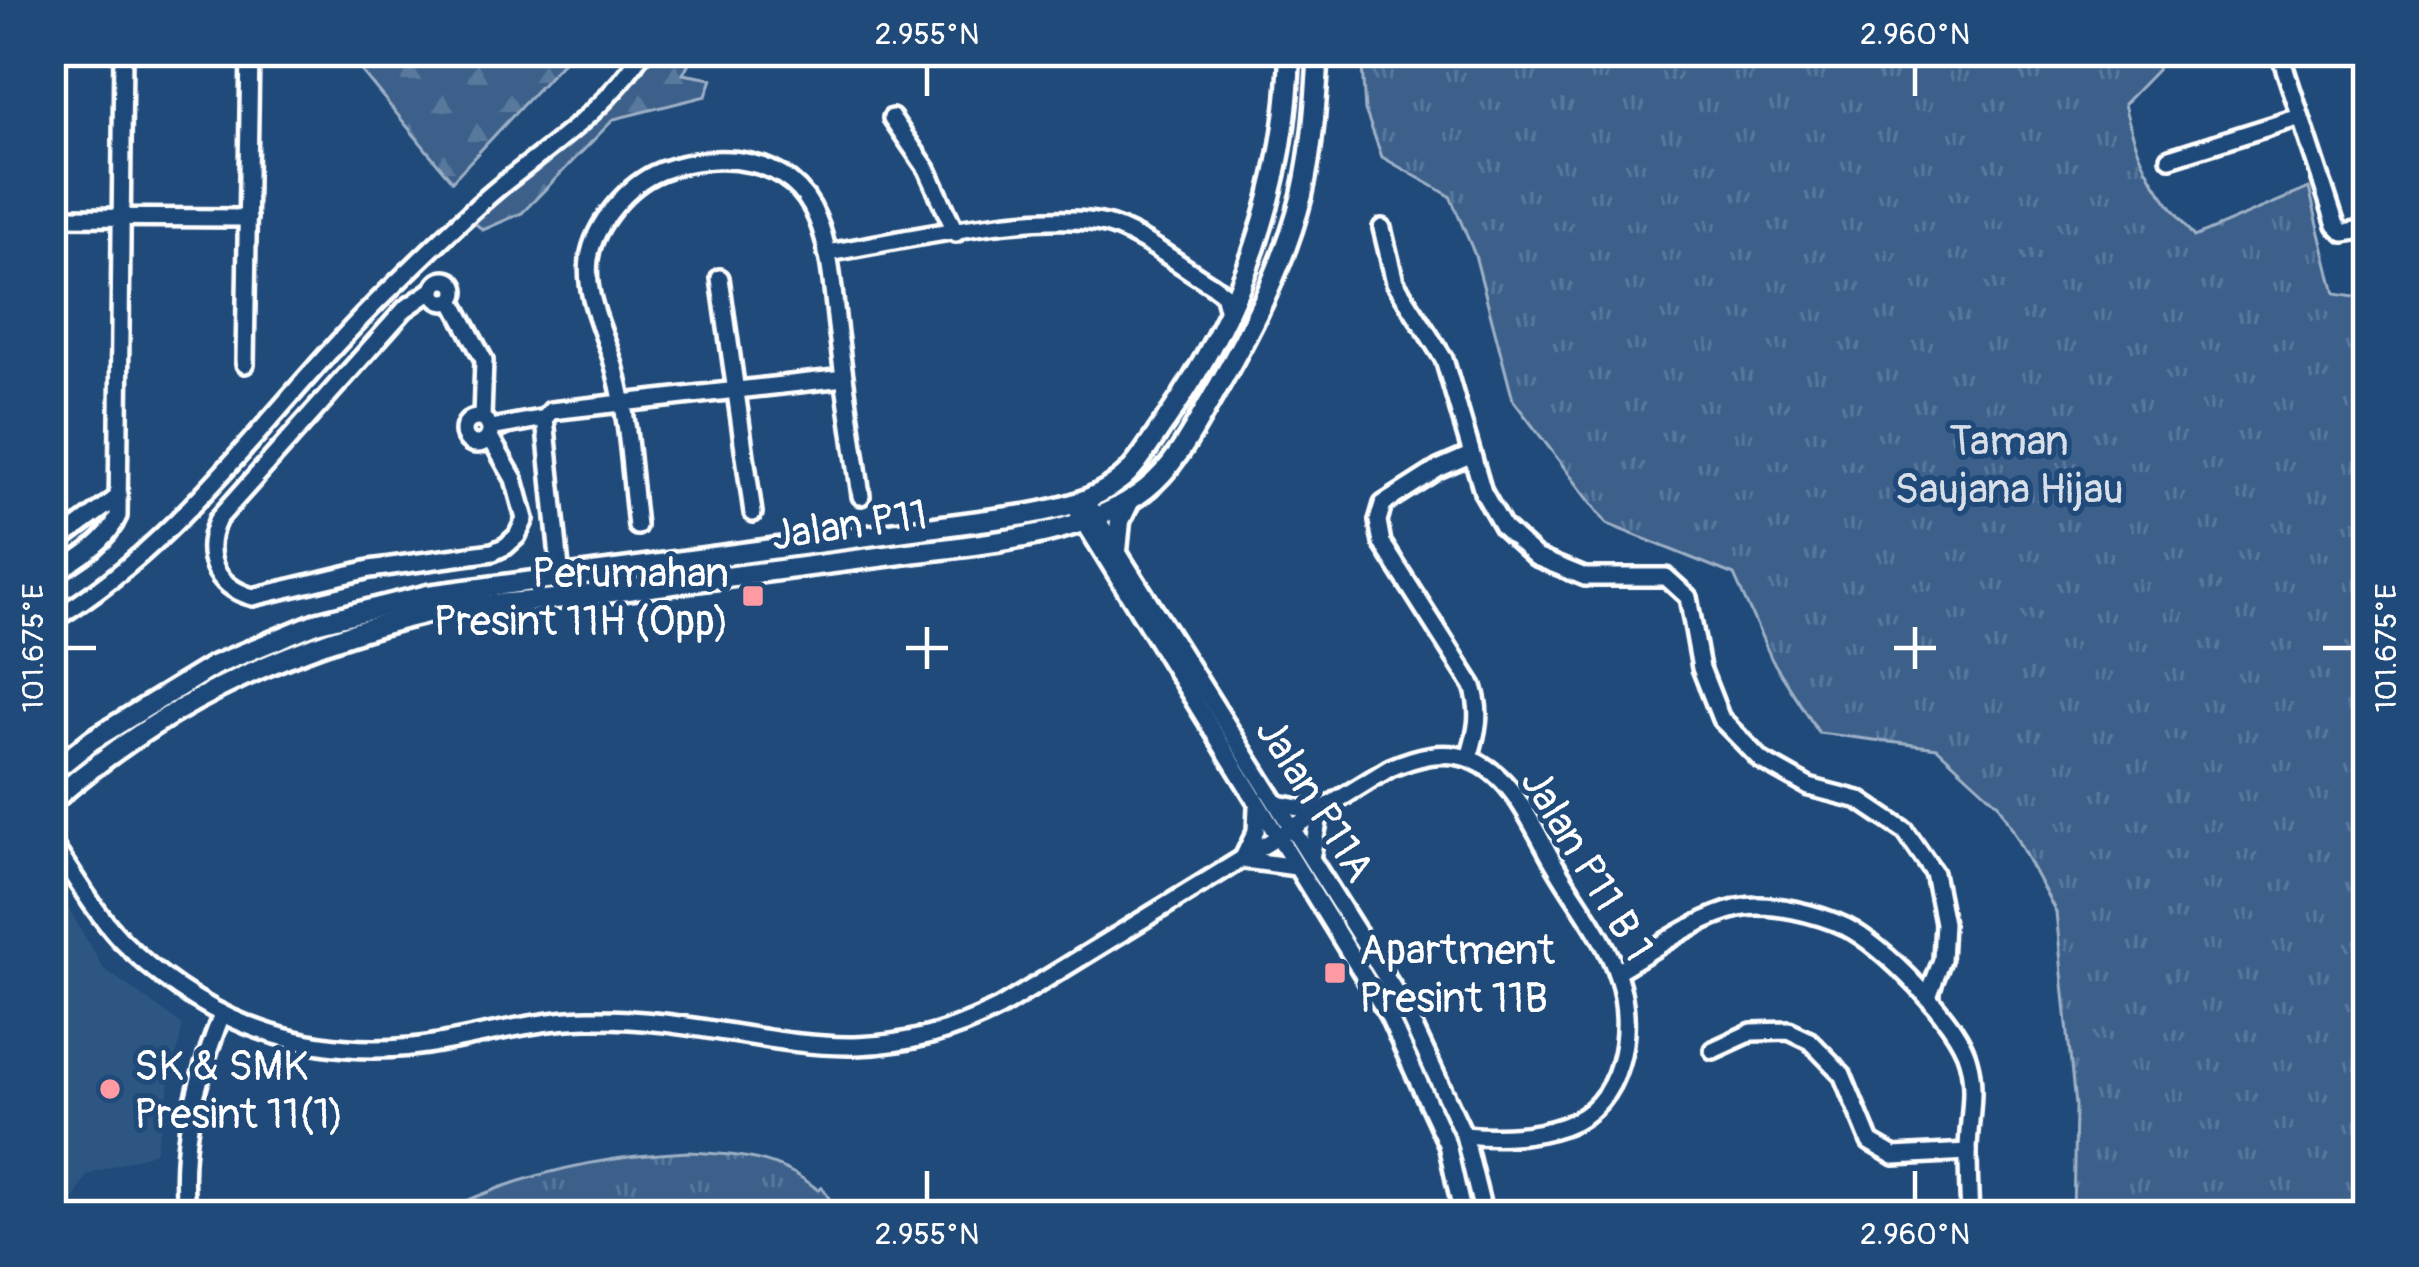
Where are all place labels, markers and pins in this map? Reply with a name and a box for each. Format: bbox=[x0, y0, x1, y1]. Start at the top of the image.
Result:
place label: Perumahan Presint 11H (Opp) bbox=[434, 548, 729, 648]
marker: Perumahan Presint 11H (Opp) bbox=[740, 583, 766, 609]
place label: Apartment Presint 11B bbox=[1359, 925, 1555, 1025]
marker: Apartment Presint 11B bbox=[1322, 960, 1348, 986]
place label: SK & SMK Presint 11(1) bbox=[134, 1041, 344, 1141]
marker: SK & SMK Presint 11(1) bbox=[97, 1076, 123, 1102]

